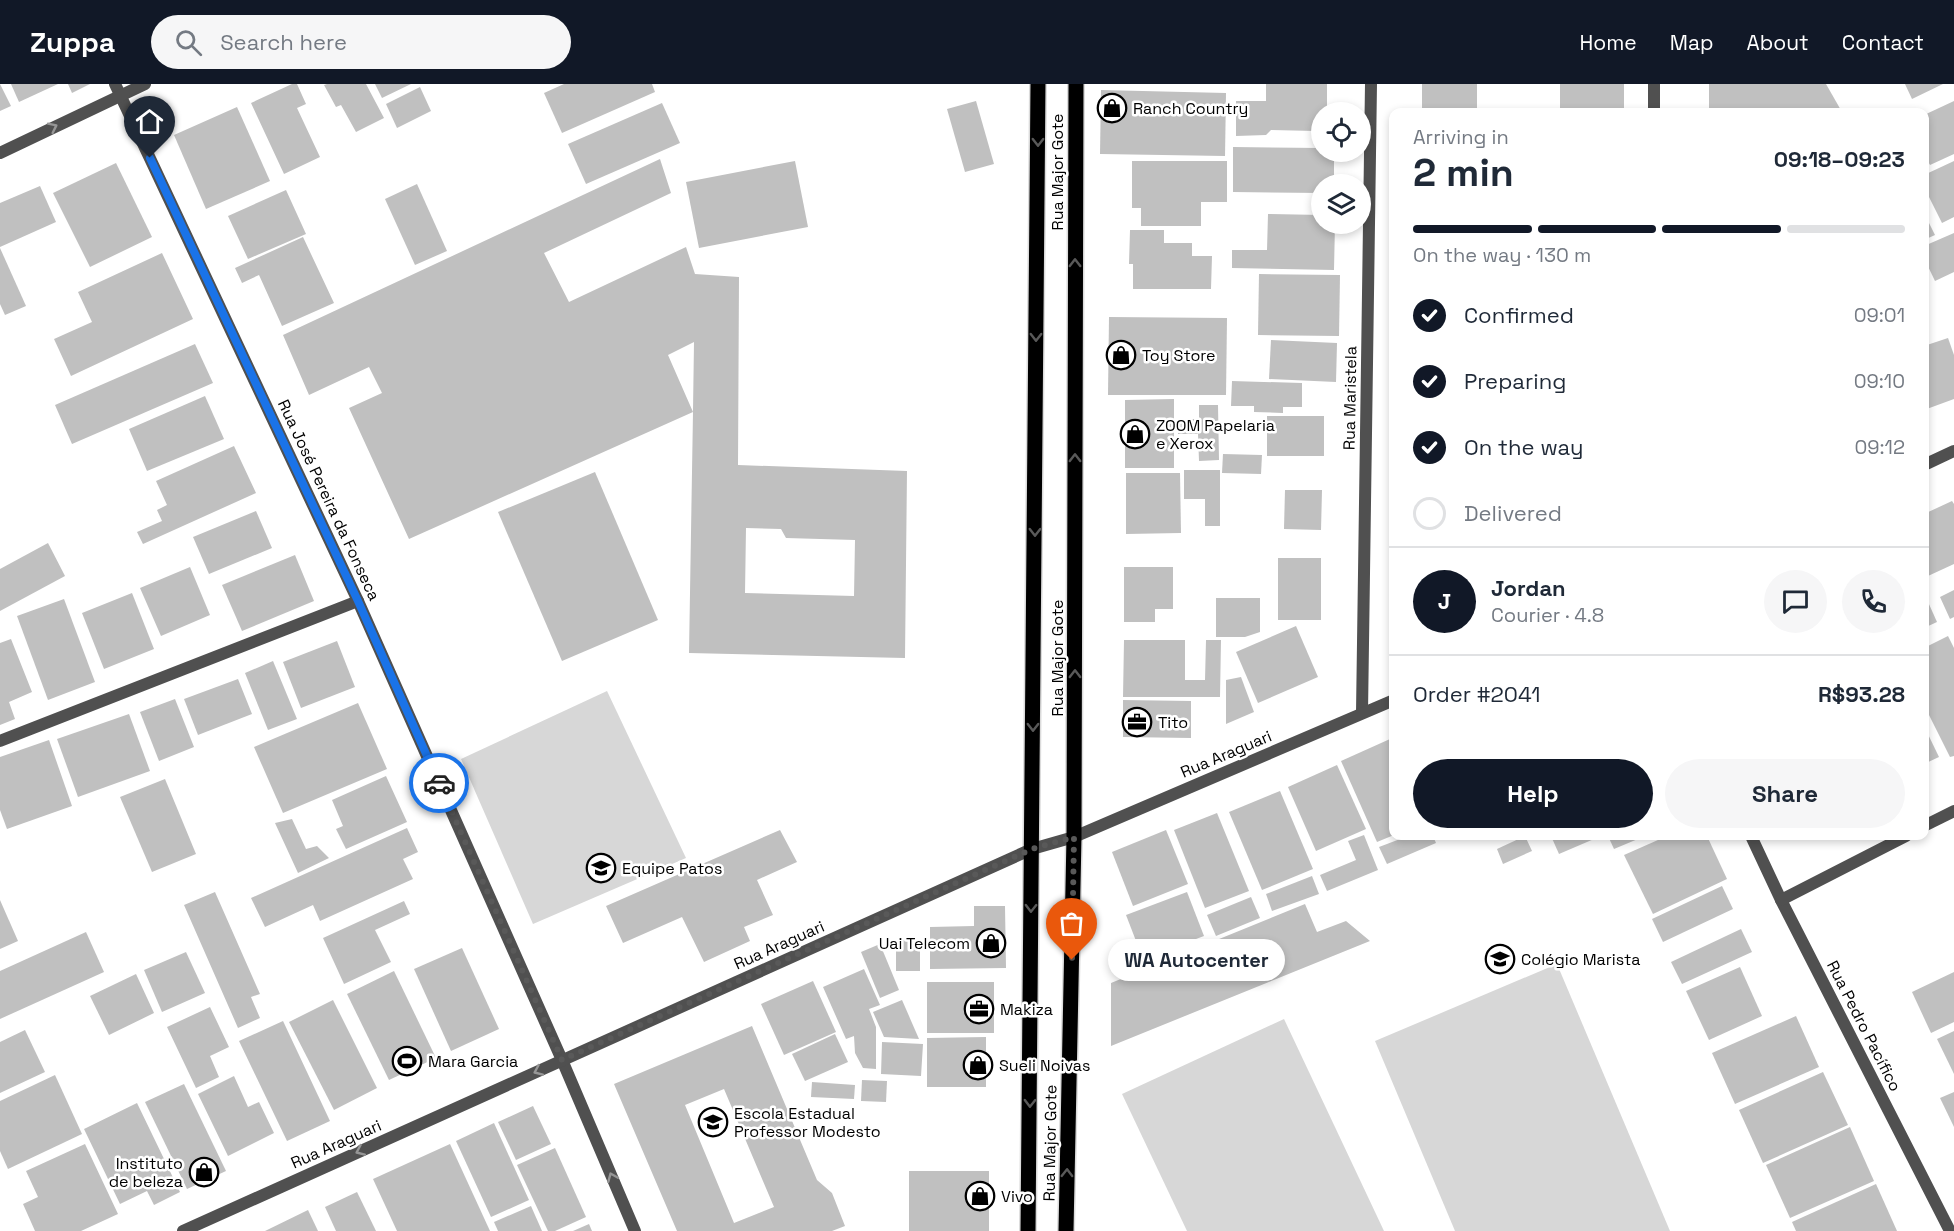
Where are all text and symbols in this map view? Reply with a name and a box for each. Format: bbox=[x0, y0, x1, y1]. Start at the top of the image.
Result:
search box bbox=[151, 15, 571, 69]
text: Zuppa bbox=[30, 24, 115, 60]
icon: search bbox=[172, 26, 205, 59]
text: Search here bbox=[220, 28, 347, 56]
text: Home bbox=[1579, 29, 1637, 56]
text: Map bbox=[1670, 29, 1714, 56]
text: About bbox=[1747, 29, 1809, 56]
text: Contact bbox=[1842, 29, 1924, 56]
shop icon: Ranch Country bbox=[1096, 92, 1128, 124]
pin bbox=[124, 96, 175, 158]
place label: Ranch Country bbox=[1133, 98, 1248, 119]
map controls bbox=[1311, 102, 1371, 234]
button: locate bbox=[1311, 102, 1371, 162]
icon: home bbox=[133, 105, 166, 138]
street label: Rua Major Gote bbox=[1047, 114, 1068, 230]
one-way arrow bbox=[46, 123, 57, 135]
text: Arriving in bbox=[1413, 124, 1509, 150]
one-way arrow bbox=[1032, 138, 1044, 147]
text: 09:18–09:23 bbox=[1774, 145, 1905, 173]
text: 2 min bbox=[1413, 148, 1514, 197]
button: layers bbox=[1311, 174, 1371, 234]
text: On the way · 130 m bbox=[1413, 242, 1591, 268]
one-way arrow bbox=[1069, 258, 1081, 267]
icon: check bbox=[1413, 299, 1446, 332]
text: Confirmed bbox=[1464, 301, 1574, 329]
text: 09:01 bbox=[1854, 302, 1905, 328]
one-way arrow bbox=[1030, 333, 1042, 342]
shop icon: Toy Store bbox=[1105, 339, 1137, 371]
place label: Toy Store bbox=[1142, 345, 1216, 366]
street label: Rua Maristela bbox=[1339, 346, 1361, 450]
icon: check bbox=[1413, 365, 1446, 398]
text: Preparing bbox=[1464, 367, 1566, 395]
text: 09:10 bbox=[1854, 368, 1905, 394]
street label: Rua José Pereira da Fonseca bbox=[273, 396, 385, 604]
place label: ZOOM Papelaria e Xerox bbox=[1156, 415, 1275, 454]
shop icon: ZOOM Papelaria e Xerox bbox=[1119, 418, 1151, 450]
icon: check bbox=[1413, 431, 1446, 464]
text: On the way bbox=[1464, 433, 1583, 461]
text: 09:12 bbox=[1854, 434, 1905, 460]
one-way arrow bbox=[1069, 453, 1081, 462]
text: Delivered bbox=[1464, 499, 1562, 527]
one-way arrow bbox=[1029, 528, 1041, 537]
button: chat bbox=[1764, 570, 1827, 633]
button: phone bbox=[1842, 570, 1905, 633]
text: Jordan bbox=[1491, 574, 1566, 602]
text: J bbox=[1438, 587, 1451, 615]
street label: Rua Major Gote bbox=[1047, 600, 1068, 716]
text: Courier · 4.8 bbox=[1491, 602, 1604, 628]
one-way arrow bbox=[1069, 669, 1081, 678]
text: Order #2041 bbox=[1413, 680, 1540, 708]
text: R$93.28 bbox=[1818, 680, 1905, 708]
office icon: Tito bbox=[1121, 706, 1153, 738]
place label: Tito bbox=[1158, 712, 1188, 733]
one-way arrow bbox=[1027, 723, 1039, 732]
street label: Rua Araguari bbox=[1177, 725, 1275, 783]
courier bbox=[409, 753, 469, 813]
button: Help bbox=[1413, 759, 1653, 828]
button: Share bbox=[1665, 759, 1905, 828]
icon: car bbox=[423, 767, 456, 800]
school or university icon: Equipe Patos bbox=[585, 852, 617, 884]
place label: Equipe Patos bbox=[622, 858, 722, 879]
pin bbox=[1046, 898, 1097, 960]
one-way arrow bbox=[1025, 903, 1037, 912]
icon: bag bbox=[1055, 907, 1088, 940]
street label: Rua Araguari bbox=[730, 916, 828, 974]
shop icon: Uai Telecom bbox=[975, 927, 1007, 959]
place label: Uai Telecom bbox=[879, 933, 970, 954]
callout: WA Autocenter bbox=[1108, 939, 1285, 981]
school or university icon: Colégio Marista bbox=[1484, 943, 1516, 975]
text: WA Autocenter bbox=[1124, 947, 1269, 973]
place label: Colégio Marista bbox=[1521, 949, 1641, 970]
street label: Rua Pedro Pacífico bbox=[1822, 957, 1906, 1095]
office icon: Makiza bbox=[963, 993, 995, 1025]
place label: Makiza bbox=[1000, 999, 1053, 1020]
sports icon: Mara Garcia bbox=[391, 1045, 423, 1077]
shop icon: Sueli Noivas bbox=[962, 1049, 994, 1081]
place label: Mara Garcia bbox=[428, 1051, 518, 1072]
place label: Sueli Noivas bbox=[999, 1055, 1090, 1076]
one-way arrow bbox=[533, 1064, 544, 1076]
street label: Rua Major Gote bbox=[1038, 1084, 1062, 1202]
one-way arrow bbox=[1023, 1098, 1036, 1107]
place label: Escola Estadual Professor Modesto bbox=[734, 1103, 881, 1142]
school or university icon: Escola Estadual Professor Modesto bbox=[697, 1106, 729, 1138]
street label: Rua Araguari bbox=[287, 1115, 385, 1173]
one-way arrow bbox=[356, 1144, 367, 1156]
place label: Instituto de beleza bbox=[109, 1153, 183, 1192]
shop icon: Instituto de beleza bbox=[188, 1156, 220, 1188]
one-way arrow bbox=[1061, 1168, 1073, 1177]
one-way arrow bbox=[607, 1173, 619, 1184]
shop icon: Vivo bbox=[964, 1180, 996, 1212]
place label: Vivo bbox=[1001, 1186, 1033, 1207]

